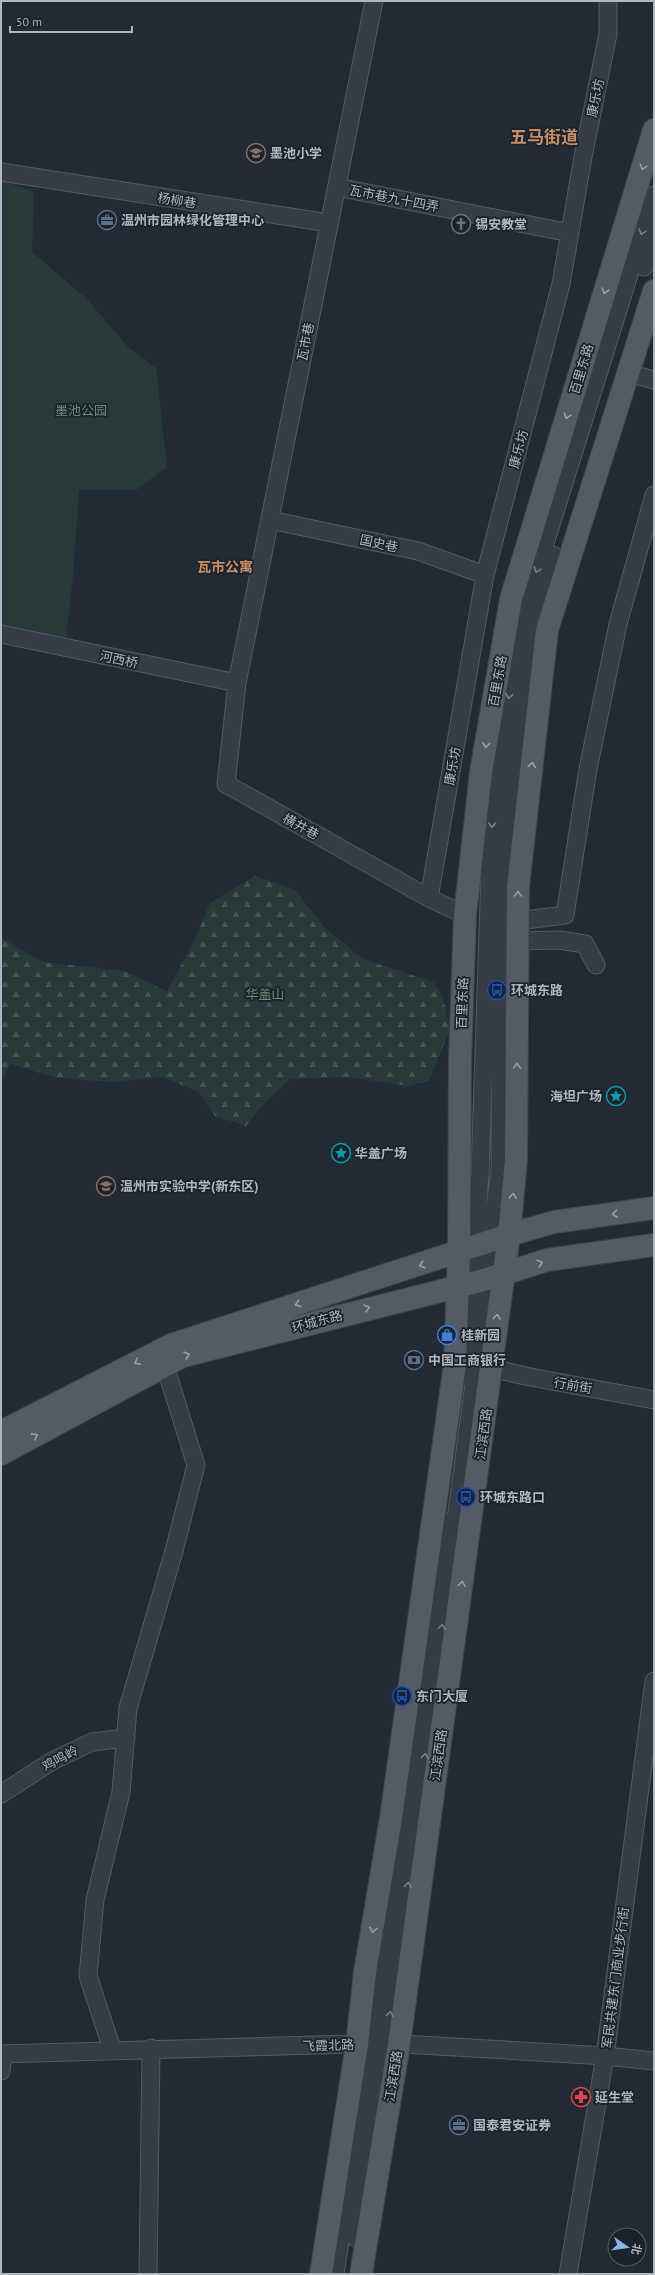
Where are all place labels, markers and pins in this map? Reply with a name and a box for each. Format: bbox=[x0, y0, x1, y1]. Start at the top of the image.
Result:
school or university icon: 墨池小学 bbox=[245, 142, 267, 164]
place label: 墨池小学 bbox=[270, 145, 322, 162]
office icon: 温州市园林绿化管理中心 bbox=[96, 209, 118, 231]
place label: 温州市园林绿化管理中心 bbox=[121, 212, 264, 229]
church icon: 锡安教堂 bbox=[450, 213, 472, 235]
place label: 锡安教堂 bbox=[475, 216, 527, 233]
bus stop icon: 环城东路 bbox=[486, 979, 508, 1001]
place label: 环城东路 bbox=[511, 982, 563, 999]
place icon: 海坦广场 bbox=[605, 1085, 627, 1107]
place label: 海坦广场 bbox=[550, 1088, 602, 1105]
place icon: 华盖广场 bbox=[330, 1142, 352, 1164]
place label: 华盖广场 bbox=[355, 1145, 407, 1162]
school or university icon: 温州市实验中学(新东区) bbox=[95, 1175, 117, 1197]
place label: 温州市实验中学(新东区) bbox=[120, 1178, 259, 1195]
shop icon: 桂新园 bbox=[436, 1324, 458, 1346]
place label: 桂新园 bbox=[461, 1327, 500, 1344]
bank icon: 中国工商银行 bbox=[403, 1349, 425, 1371]
place label: 中国工商银行 bbox=[428, 1352, 506, 1369]
bus stop icon: 环城东路口 bbox=[455, 1486, 477, 1508]
place label: 环城东路口 bbox=[480, 1489, 545, 1506]
bus stop icon: 东门大厦 bbox=[391, 1685, 413, 1707]
place label: 东门大厦 bbox=[416, 1688, 468, 1705]
pharmacy icon: 延生堂 bbox=[570, 2086, 592, 2108]
place label: 延生堂 bbox=[595, 2089, 634, 2106]
office icon: 国泰君安证券 bbox=[448, 2114, 470, 2136]
place label: 国泰君安证券 bbox=[473, 2117, 552, 2134]

